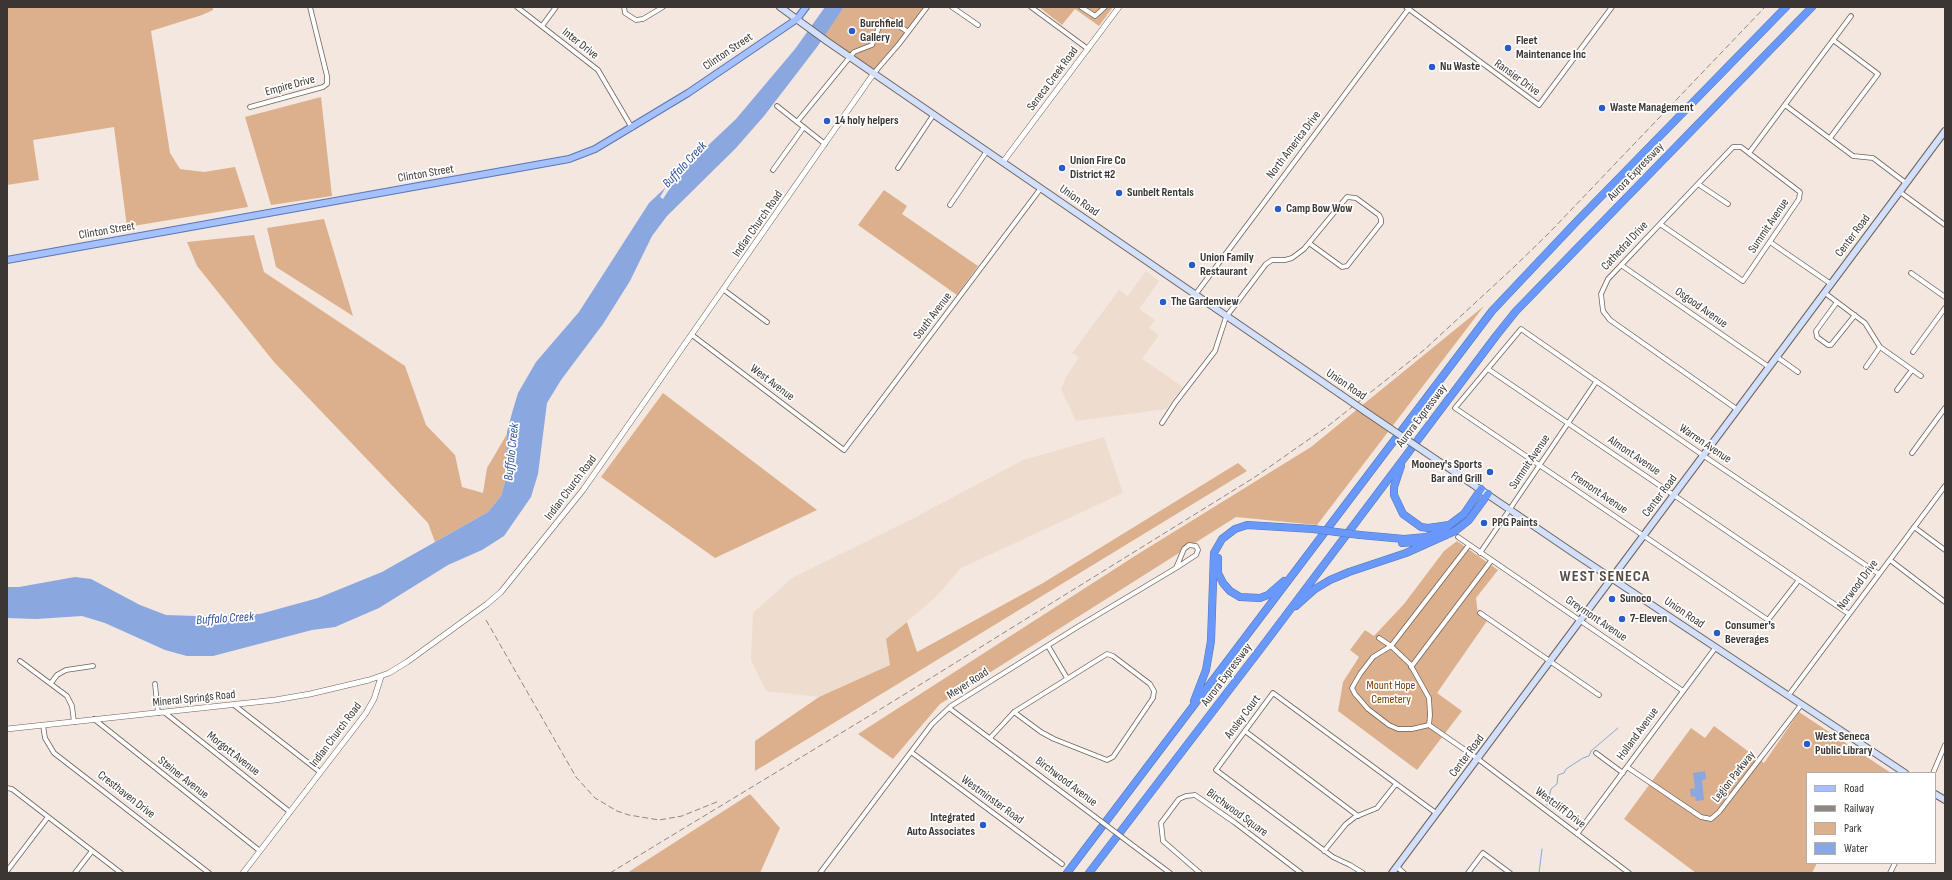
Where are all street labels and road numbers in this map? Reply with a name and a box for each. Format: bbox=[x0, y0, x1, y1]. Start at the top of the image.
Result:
street label: Inter Drive bbox=[559, 25, 601, 63]
street label: Clinton Street bbox=[700, 30, 756, 74]
street label: Seneca Creek Road bbox=[1024, 44, 1082, 114]
street label: Ransier Drive bbox=[1491, 57, 1543, 99]
street label: Empire Drive bbox=[264, 72, 316, 100]
street label: North America Drive bbox=[1264, 108, 1324, 182]
street label: Aurora Expressway bbox=[1605, 140, 1667, 204]
street label: Clinton Street bbox=[397, 162, 455, 186]
street label: Union Road bbox=[1056, 182, 1102, 220]
street label: Indian Church Road bbox=[730, 188, 786, 260]
street label: Summit Avenue bbox=[1746, 196, 1792, 256]
street label: Center Road bbox=[1832, 212, 1874, 260]
street label: Cathedral Drive bbox=[1599, 218, 1651, 274]
street label: Clinton Street bbox=[78, 219, 136, 243]
street label: Osgood Avenue bbox=[1672, 285, 1730, 331]
street label: South Avenue bbox=[911, 290, 955, 342]
street label: West Avenue bbox=[747, 362, 797, 404]
street label: Union Road bbox=[1323, 366, 1369, 404]
street label: Aurora Expressway bbox=[1394, 382, 1450, 450]
street label: Warren Avenue bbox=[1676, 421, 1734, 467]
street label: Summit Avenue bbox=[1507, 432, 1553, 492]
street label: Almont Avenue bbox=[1605, 433, 1663, 479]
street label: Indian Church Road bbox=[542, 453, 600, 523]
street label: Fremont Avenue bbox=[1568, 469, 1630, 517]
street label: Center Road bbox=[1639, 472, 1681, 520]
street label: Norwood Drive bbox=[1834, 557, 1882, 613]
street label: Greymont Avenue bbox=[1562, 593, 1630, 645]
street label: Union Road bbox=[1661, 594, 1707, 632]
street label: Aurora Expressway bbox=[1199, 641, 1255, 709]
street label: Meyer Road bbox=[945, 665, 991, 703]
street label: Mineral Springs Road bbox=[152, 687, 236, 711]
street label: Ansley Court bbox=[1222, 692, 1264, 742]
street label: Indian Church Road bbox=[307, 700, 365, 770]
street label: Holland Avenue bbox=[1614, 705, 1662, 763]
street label: Morgott Avenue bbox=[204, 729, 262, 779]
street label: Center Road bbox=[1446, 732, 1488, 780]
street label: Legion Parkway bbox=[1709, 748, 1759, 806]
street label: Steiner Avenue bbox=[155, 754, 211, 802]
street label: Birchwood Avenue bbox=[1032, 754, 1100, 810]
street label: Cresthaven Drive bbox=[94, 768, 158, 822]
street label: Westminster Road bbox=[958, 773, 1026, 827]
street label: Westcliff Drive bbox=[1532, 784, 1588, 832]
street label: Birchwood Square bbox=[1204, 786, 1270, 840]

